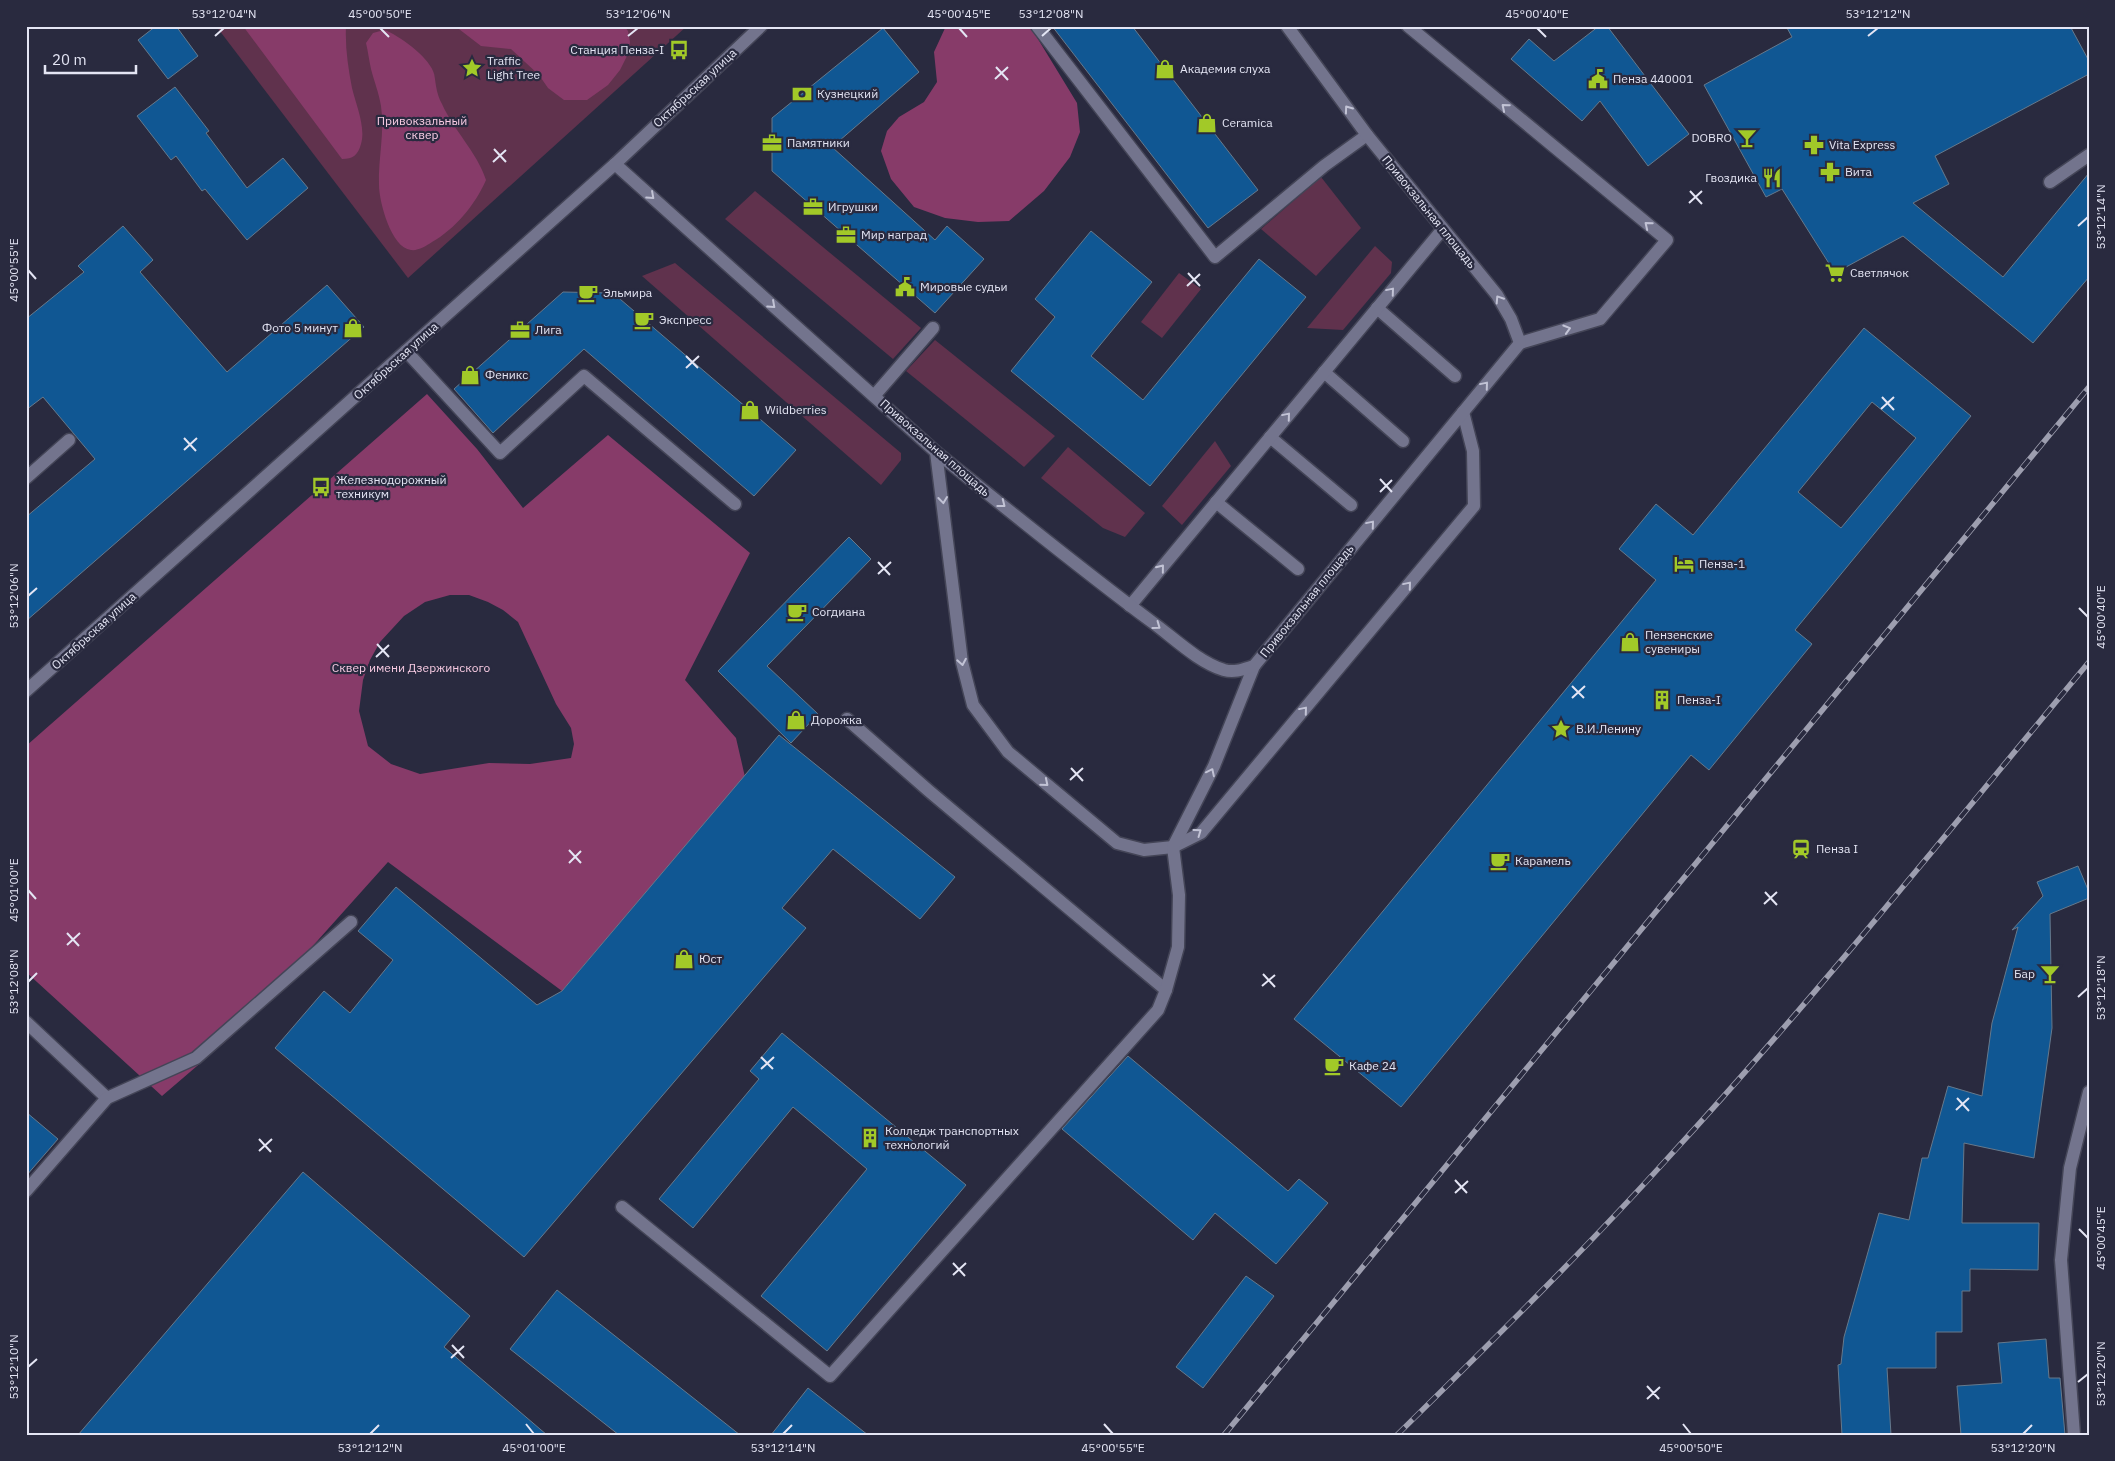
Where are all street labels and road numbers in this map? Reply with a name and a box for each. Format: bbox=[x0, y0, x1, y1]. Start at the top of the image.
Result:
street label: Октябрьская улица bbox=[650, 45, 740, 130]
street label: Привокзальная площадь bbox=[1379, 152, 1480, 271]
street label: Октябрьская улица bbox=[350, 318, 441, 402]
street label: Привокзальная площадь bbox=[877, 396, 993, 499]
street label: Привокзальная площадь bbox=[1256, 541, 1357, 660]
street label: Октябрьская улица bbox=[48, 588, 139, 672]

